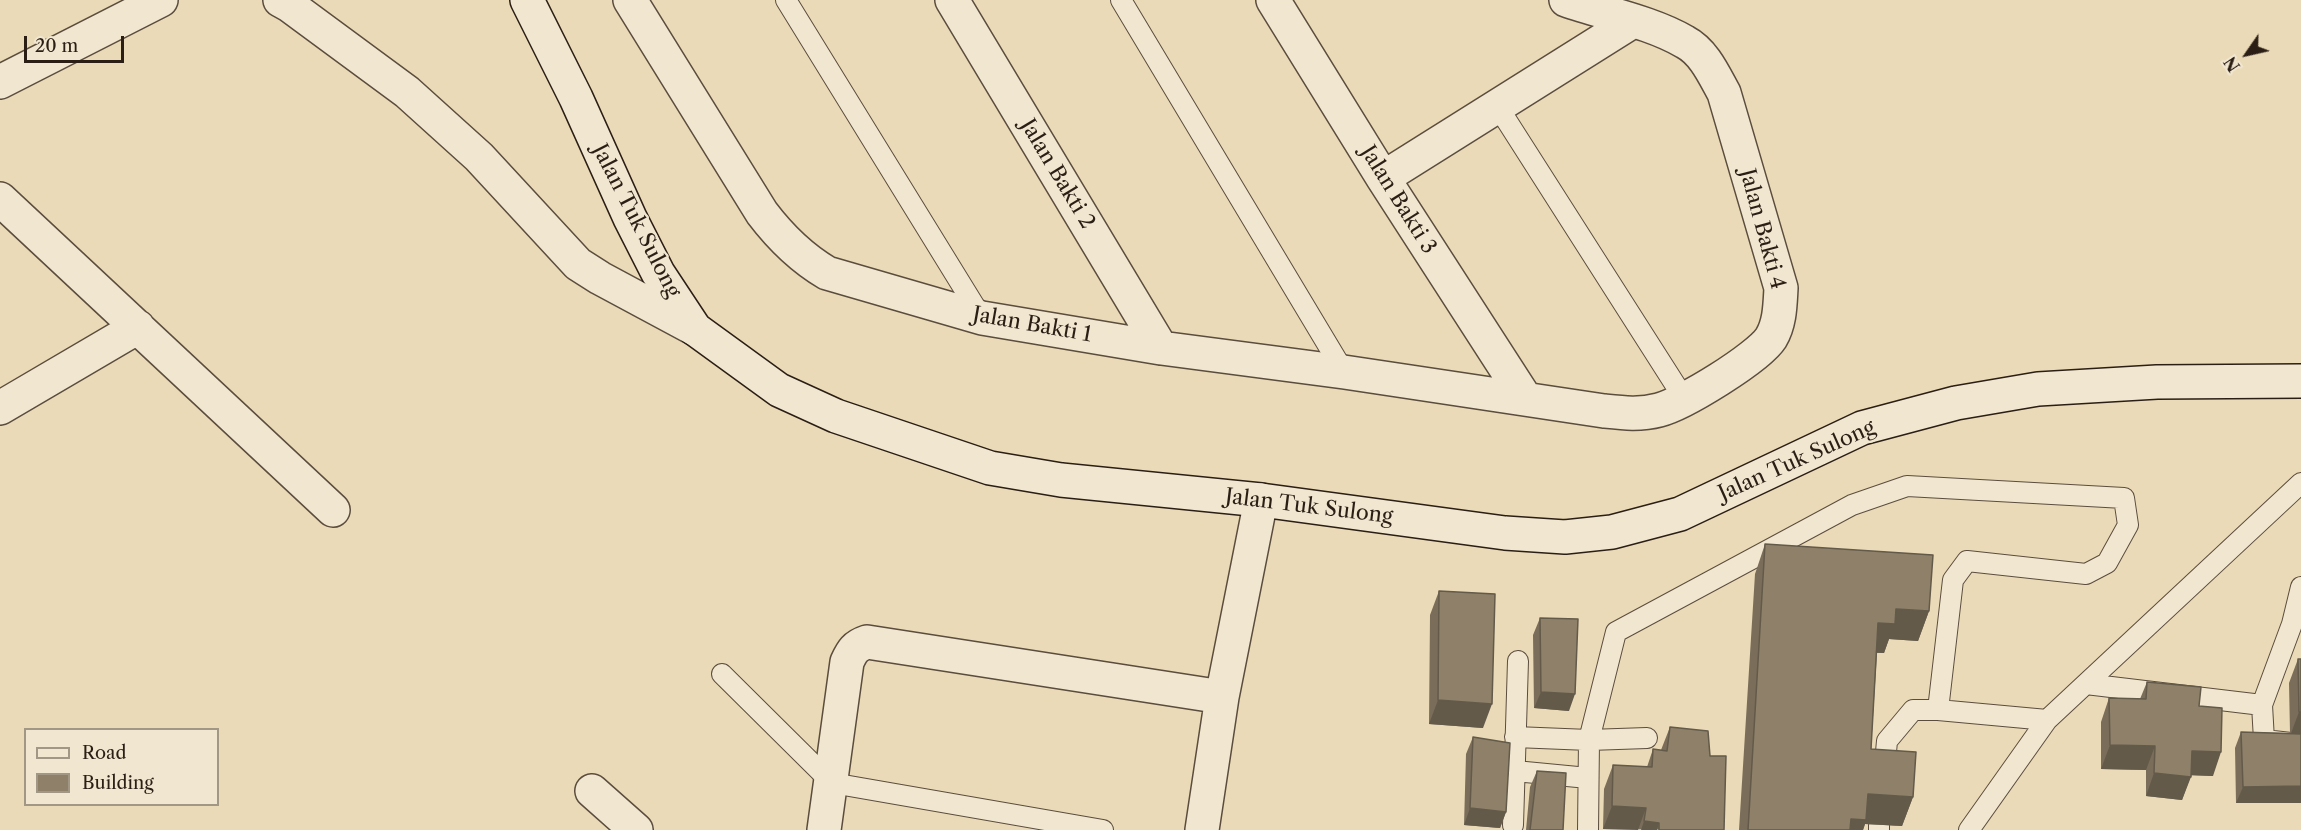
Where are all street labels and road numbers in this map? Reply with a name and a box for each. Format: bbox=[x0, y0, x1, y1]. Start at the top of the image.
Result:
street label: Jalan Bakti 2 bbox=[1014, 115, 1100, 233]
street label: Jalan Tuk Sulong bbox=[586, 140, 686, 302]
street label: Jalan Bakti 3 bbox=[1355, 141, 1441, 259]
street label: Jalan Bakti 4 bbox=[1734, 166, 1790, 292]
street label: Jalan Bakti 1 bbox=[971, 302, 1093, 348]
street label: Jalan Tuk Sulong bbox=[1715, 415, 1879, 507]
street label: Jalan Tuk Sulong bbox=[1224, 484, 1394, 530]

